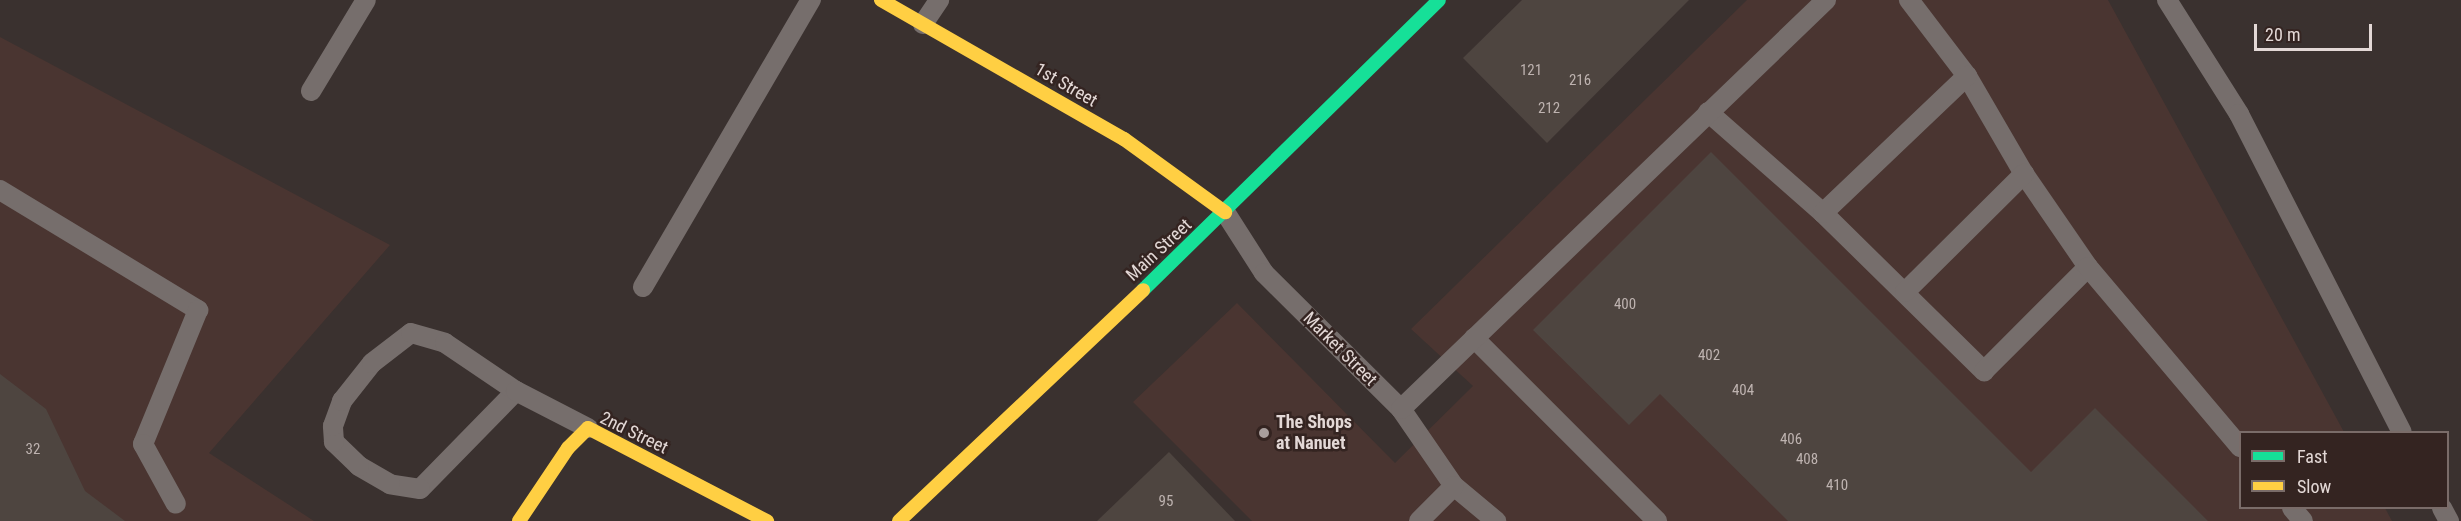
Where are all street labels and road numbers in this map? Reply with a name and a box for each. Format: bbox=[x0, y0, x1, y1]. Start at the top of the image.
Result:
street label: 1st Street bbox=[1031, 58, 1101, 112]
street label: Main Street bbox=[1122, 214, 1196, 286]
street label: Market Street bbox=[1299, 308, 1381, 390]
street label: 2nd Street bbox=[597, 407, 671, 459]

